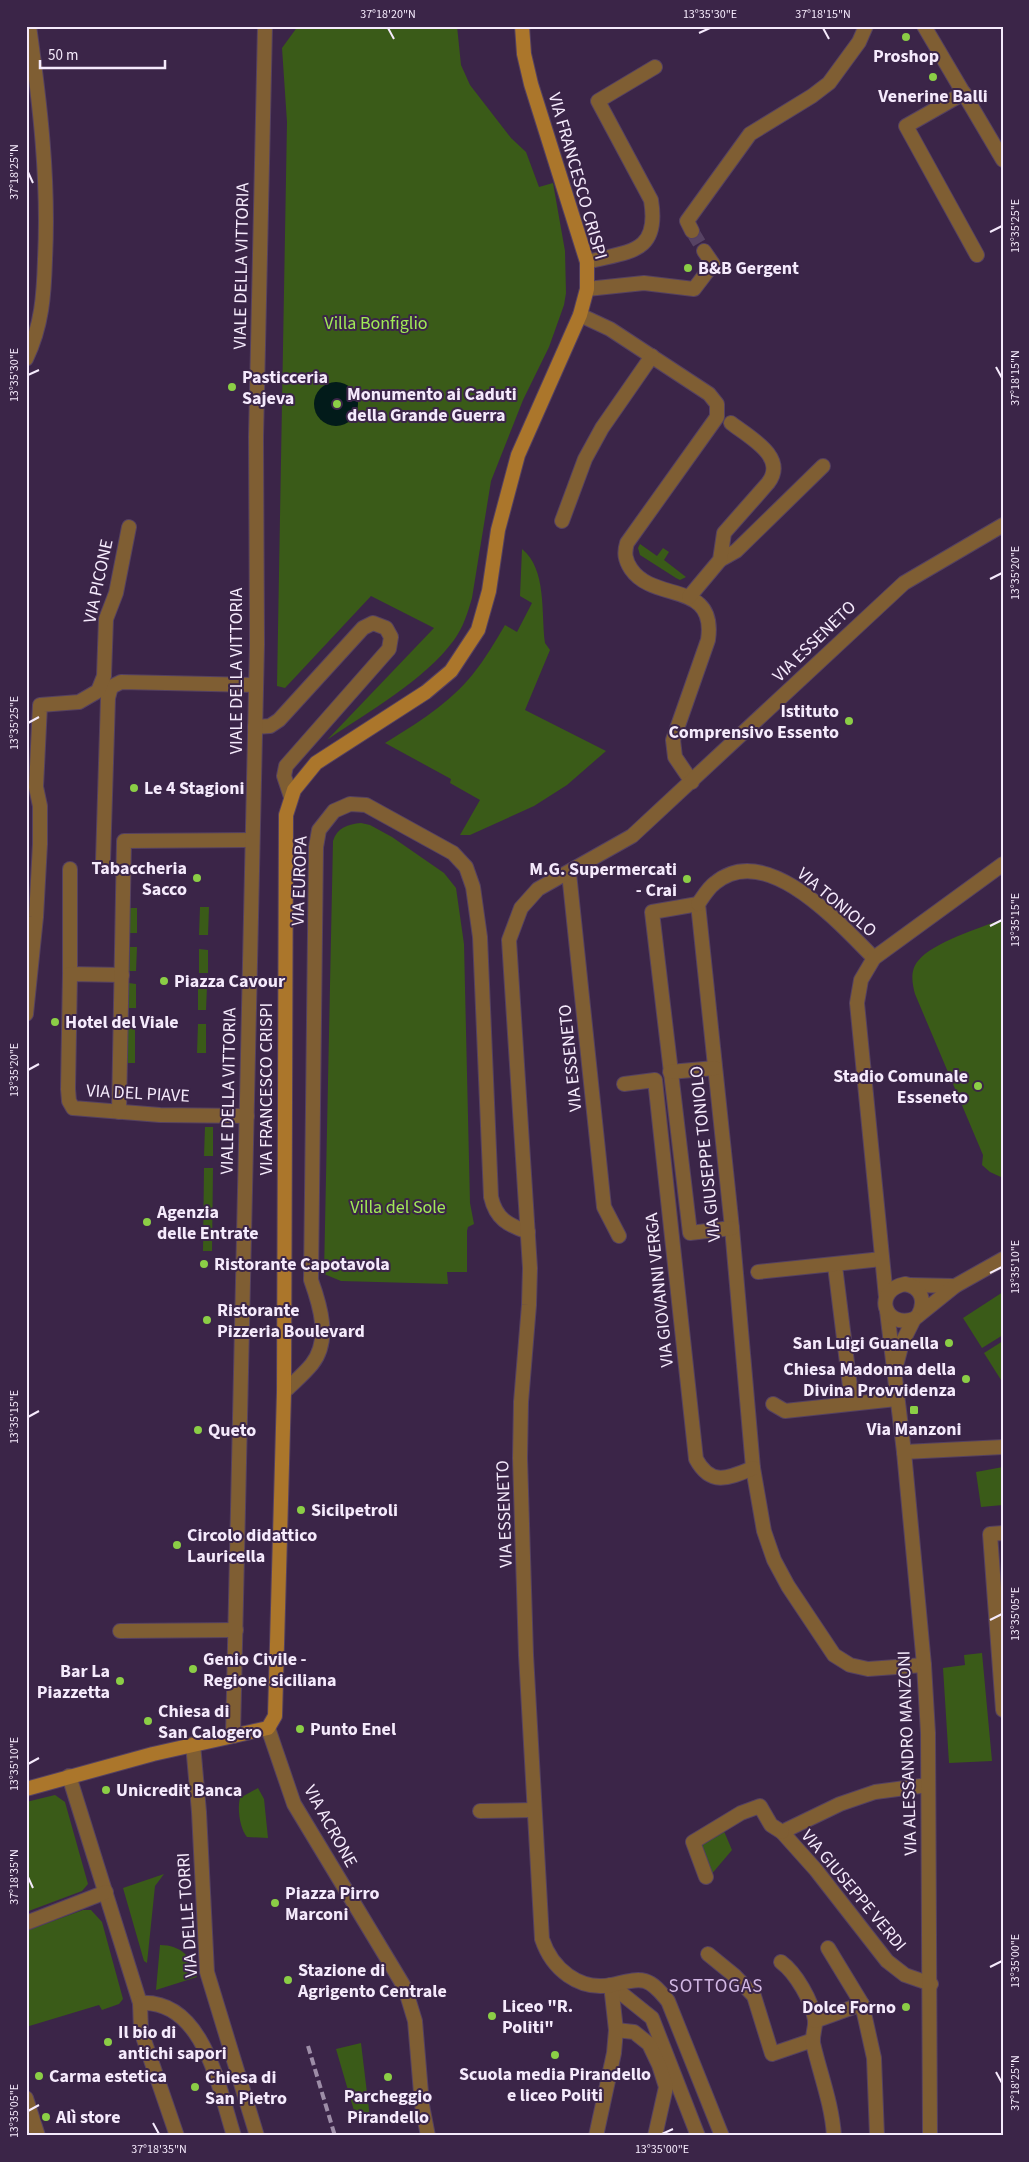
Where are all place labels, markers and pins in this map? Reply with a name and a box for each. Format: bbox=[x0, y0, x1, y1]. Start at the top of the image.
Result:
marker: Proshop bbox=[900, 31, 912, 43]
place label: Proshop bbox=[873, 44, 939, 69]
marker: Venerine Balli bbox=[927, 71, 939, 83]
place label: Venerine Balli bbox=[877, 84, 988, 109]
place label: B&B Gergent bbox=[698, 256, 799, 281]
marker: B&B Gergent bbox=[682, 262, 694, 274]
place label: Pasticceria Sajeva bbox=[242, 365, 328, 411]
marker: Pasticceria Sajeva bbox=[226, 381, 238, 393]
place label: Monumento ai Caduti della Grande Guerra bbox=[347, 382, 517, 428]
marker: Monumento ai Caduti della Grande Guerra bbox=[331, 398, 343, 410]
place label: Istituto Comprensivo Essento bbox=[668, 699, 839, 745]
marker: Istituto Comprensivo Essento bbox=[843, 715, 855, 727]
place label: Le 4 Stagioni bbox=[144, 776, 244, 801]
marker: Le 4 Stagioni bbox=[128, 782, 140, 794]
place label: Tabaccheria Sacco bbox=[91, 856, 187, 902]
place label: M.G. Supermercati - Crai bbox=[529, 857, 677, 903]
marker: Tabaccheria Sacco bbox=[191, 872, 203, 884]
marker: M.G. Supermercati - Crai bbox=[681, 873, 693, 885]
place label: Piazza Cavour bbox=[174, 969, 286, 994]
marker: Piazza Cavour bbox=[158, 975, 170, 987]
place label: Hotel del Viale bbox=[65, 1010, 179, 1035]
marker: Hotel del Viale bbox=[49, 1016, 61, 1028]
place label: Stadio Comunale Esseneto bbox=[833, 1064, 968, 1110]
marker: Stadio Comunale Esseneto bbox=[972, 1080, 984, 1092]
place label: Agenzia delle Entrate bbox=[156, 1200, 259, 1246]
marker: Agenzia delle Entrate bbox=[141, 1216, 153, 1228]
place label: Ristorante Capotavola bbox=[214, 1252, 390, 1277]
marker: Ristorante Capotavola bbox=[198, 1258, 210, 1270]
place label: Ristorante Pizzeria Boulevard bbox=[217, 1298, 365, 1344]
marker: Ristorante Pizzeria Boulevard bbox=[201, 1314, 213, 1326]
place label: San Luigi Guanella bbox=[792, 1331, 939, 1356]
marker: San Luigi Guanella bbox=[943, 1337, 955, 1349]
place label: Chiesa Madonna della Divina Provvidenza bbox=[783, 1357, 956, 1403]
marker: Chiesa Madonna della Divina Provvidenza bbox=[960, 1373, 972, 1385]
marker: Via Manzoni bbox=[908, 1404, 920, 1416]
place label: Via Manzoni bbox=[866, 1417, 961, 1442]
place label: Queto bbox=[208, 1418, 256, 1443]
marker: Queto bbox=[192, 1424, 204, 1436]
place label: Sicilpetroli bbox=[311, 1498, 398, 1523]
marker: Sicilpetroli bbox=[295, 1504, 307, 1516]
place label: Circolo didattico Lauricella bbox=[187, 1523, 317, 1569]
marker: Circolo didattico Lauricella bbox=[171, 1539, 183, 1551]
place label: Genio Civile - Regione siciliana bbox=[203, 1647, 337, 1693]
place label: Bar La Piazzetta bbox=[37, 1659, 110, 1705]
marker: Genio Civile - Regione siciliana bbox=[187, 1663, 199, 1675]
marker: Bar La Piazzetta bbox=[114, 1675, 126, 1687]
place label: Chiesa di San Calogero bbox=[158, 1699, 262, 1745]
marker: Chiesa di San Calogero bbox=[142, 1715, 154, 1727]
place label: Punto Enel bbox=[310, 1717, 396, 1742]
marker: Punto Enel bbox=[294, 1723, 306, 1735]
place label: Unicredit Banca bbox=[116, 1778, 242, 1803]
marker: Unicredit Banca bbox=[100, 1784, 112, 1796]
place label: Piazza Pirro Marconi bbox=[285, 1881, 379, 1927]
marker: Piazza Pirro Marconi bbox=[269, 1897, 281, 1909]
place label: Stazione di Agrigento Centrale bbox=[297, 1958, 447, 2004]
marker: Stazione di Agrigento Centrale bbox=[282, 1974, 294, 1986]
place label: Liceo "R. Politi" bbox=[502, 1994, 573, 2040]
place label: Dolce Forno bbox=[802, 1995, 896, 2020]
marker: Dolce Forno bbox=[900, 2001, 912, 2013]
marker: Liceo "R. Politi" bbox=[486, 2010, 498, 2022]
place label: Il bio di antichi sapori bbox=[118, 2020, 227, 2066]
marker: Il bio di antichi sapori bbox=[102, 2036, 114, 2048]
marker: Scuola media Pirandello e liceo Politi bbox=[549, 2049, 561, 2061]
place label: Scuola media Pirandello e liceo Politi bbox=[459, 2062, 651, 2108]
place label: Carma estetica bbox=[49, 2064, 167, 2089]
place label: Chiesa di San Pietro bbox=[205, 2065, 287, 2111]
marker: Carma estetica bbox=[33, 2070, 45, 2082]
marker: Parcheggio Pirandello bbox=[382, 2071, 394, 2083]
marker: Chiesa di San Pietro bbox=[189, 2081, 201, 2093]
place label: Parcheggio Pirandello bbox=[344, 2084, 432, 2130]
place label: Alì store bbox=[55, 2105, 121, 2130]
marker: Alì store bbox=[40, 2111, 52, 2123]

